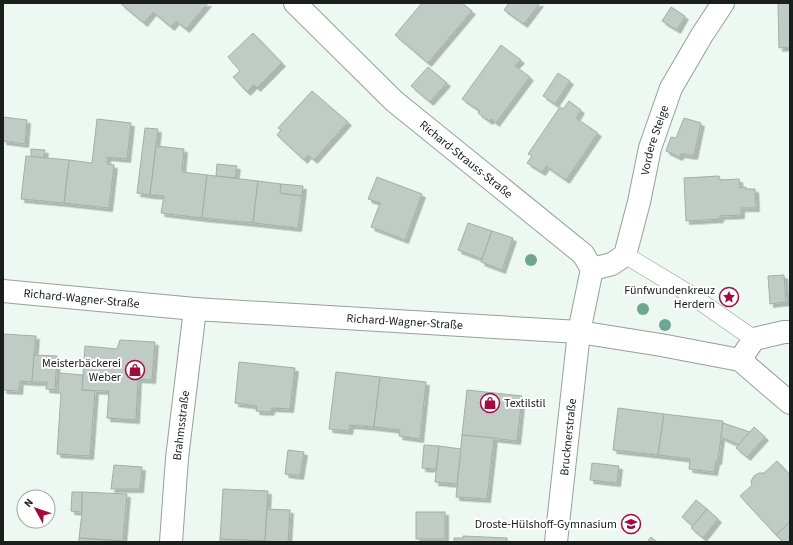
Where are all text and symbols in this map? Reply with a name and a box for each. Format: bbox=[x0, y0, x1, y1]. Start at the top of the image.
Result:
street label: Vordere Steige bbox=[637, 103, 673, 177]
street label: Richard-Strauss-Straße bbox=[415, 117, 516, 203]
place label: Fünfwundenkreuz Herdern bbox=[624, 282, 715, 313]
street label: Richard-Wagner-Straße bbox=[23, 285, 140, 313]
place icon: Fünfwundenkreuz Herdern bbox=[718, 286, 740, 308]
street label: Richard-Wagner-Straße bbox=[346, 310, 463, 334]
place label: Meisterbäckerei Weber bbox=[42, 355, 122, 386]
shop icon: Meisterbäckerei Weber bbox=[124, 359, 146, 381]
street label: Brahmsstraße bbox=[169, 390, 194, 461]
shop icon: Textilstil bbox=[479, 392, 501, 414]
place label: Textilstil bbox=[504, 395, 546, 412]
street label: Brucknerstraße bbox=[556, 398, 581, 476]
north arrow bbox=[16, 489, 56, 529]
text: N bbox=[21, 495, 37, 511]
school or university icon: Droste-Hülshoff-Gymnasium bbox=[620, 513, 642, 535]
place label: Droste-Hülshoff-Gymnasium bbox=[475, 516, 617, 533]

